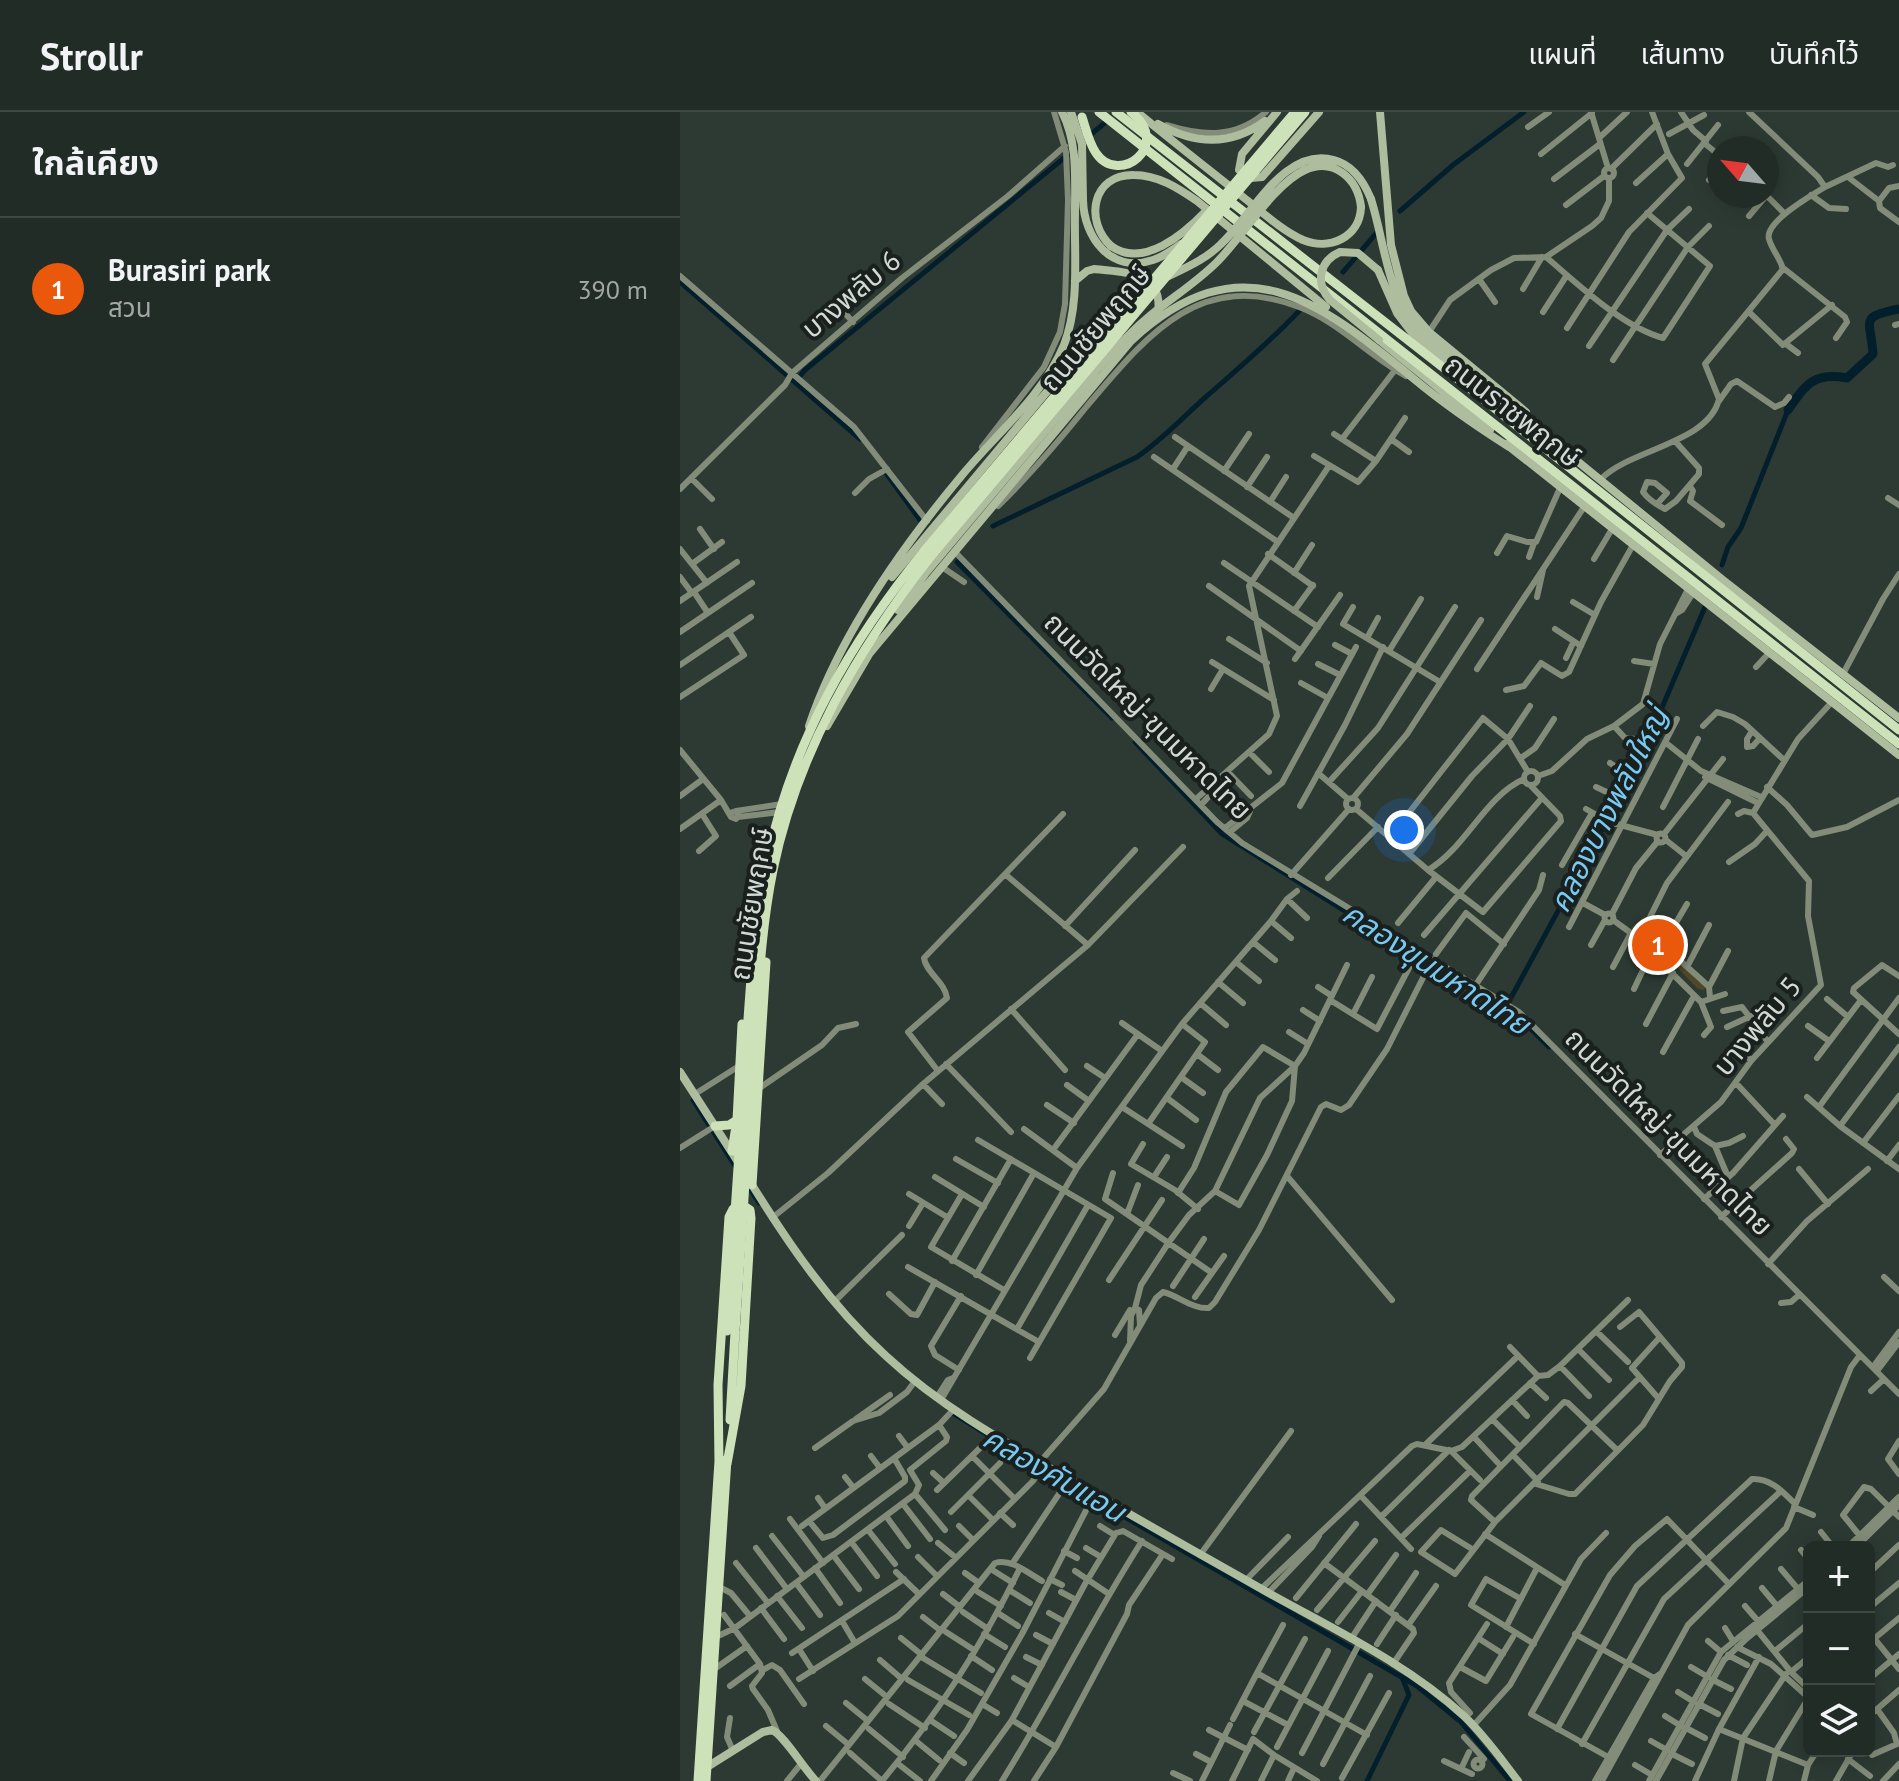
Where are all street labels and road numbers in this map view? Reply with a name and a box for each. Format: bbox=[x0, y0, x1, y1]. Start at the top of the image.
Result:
street label: บางพลับ 6 bbox=[793, 241, 908, 346]
street label: ถนนชัยพฤกษ์ bbox=[1031, 257, 1158, 399]
street label: ถนนราชพฤกษ์ bbox=[1438, 346, 1589, 475]
street label: ถนนวัดใหญ่-ขุนมหาดไทย bbox=[1037, 604, 1260, 827]
street label: ถนนชัยพฤกษ์ bbox=[720, 825, 781, 983]
street label: บางพลับ 5 bbox=[1704, 968, 1809, 1083]
street label: ถนนวัดใหญ่-ขุนมหาดไทย bbox=[1558, 1020, 1781, 1243]

